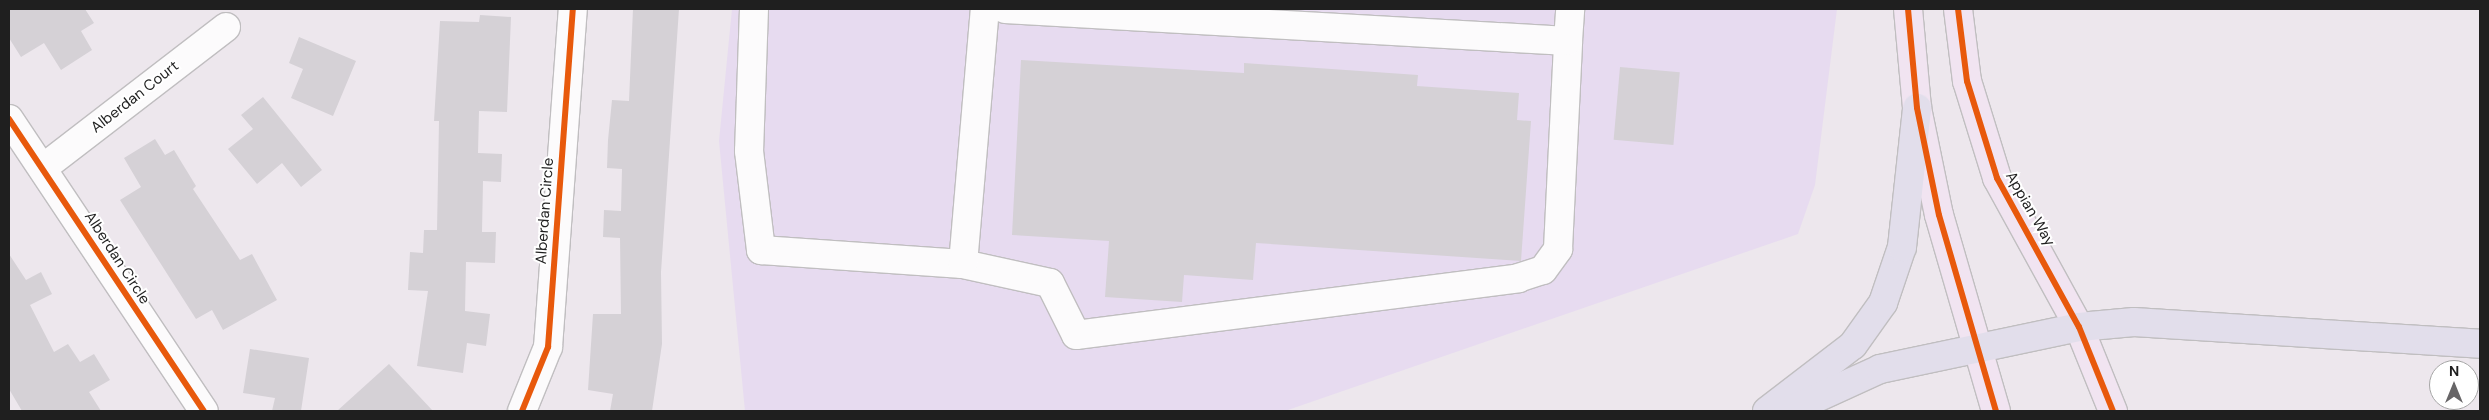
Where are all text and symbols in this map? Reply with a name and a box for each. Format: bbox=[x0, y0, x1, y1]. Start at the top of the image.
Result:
street label: Alberdan Court bbox=[88, 57, 182, 137]
street label: Alberdan Circle bbox=[532, 157, 558, 265]
street label: Appian Way bbox=[2001, 168, 2059, 250]
street label: Alberdan Circle bbox=[80, 208, 154, 308]
north arrow bbox=[2429, 360, 2479, 410]
text: N bbox=[2449, 362, 2459, 380]

